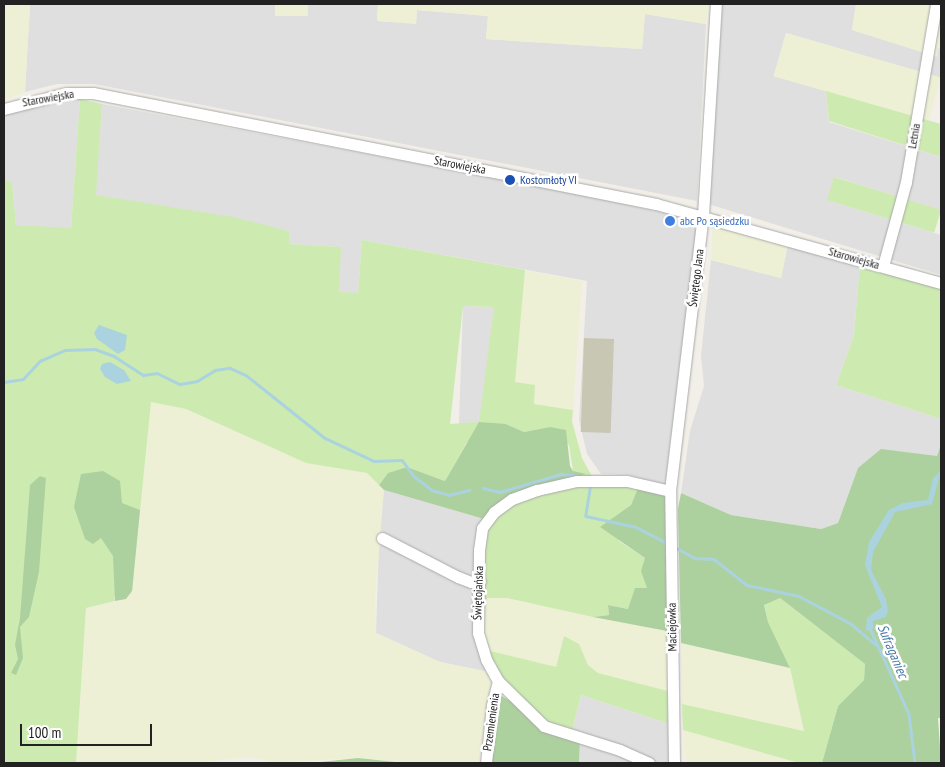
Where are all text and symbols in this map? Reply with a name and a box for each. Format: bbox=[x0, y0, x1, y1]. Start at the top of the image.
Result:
street label: Starowiejska bbox=[21, 86, 75, 110]
street label: Letnia bbox=[905, 122, 923, 150]
street label: Starowiejska bbox=[433, 153, 487, 177]
place label: Kostomłoty VI bbox=[520, 173, 578, 187]
marker: Kostomłoty VI bbox=[504, 174, 516, 186]
place label: abc Po sąsiedzku bbox=[680, 214, 749, 228]
marker: abc Po sąsiedzku bbox=[664, 215, 676, 227]
street label: Starowiejska bbox=[827, 244, 881, 272]
street label: Świętego Jana bbox=[685, 248, 707, 308]
street label: Świętojańska bbox=[470, 566, 486, 620]
street label: Maciejówka bbox=[664, 603, 680, 651]
water label: Sufraganiec bbox=[874, 622, 912, 680]
street label: Przemienienia bbox=[480, 692, 502, 752]
scale bar bbox=[22, 714, 155, 746]
text: 100 m bbox=[28, 723, 61, 742]

